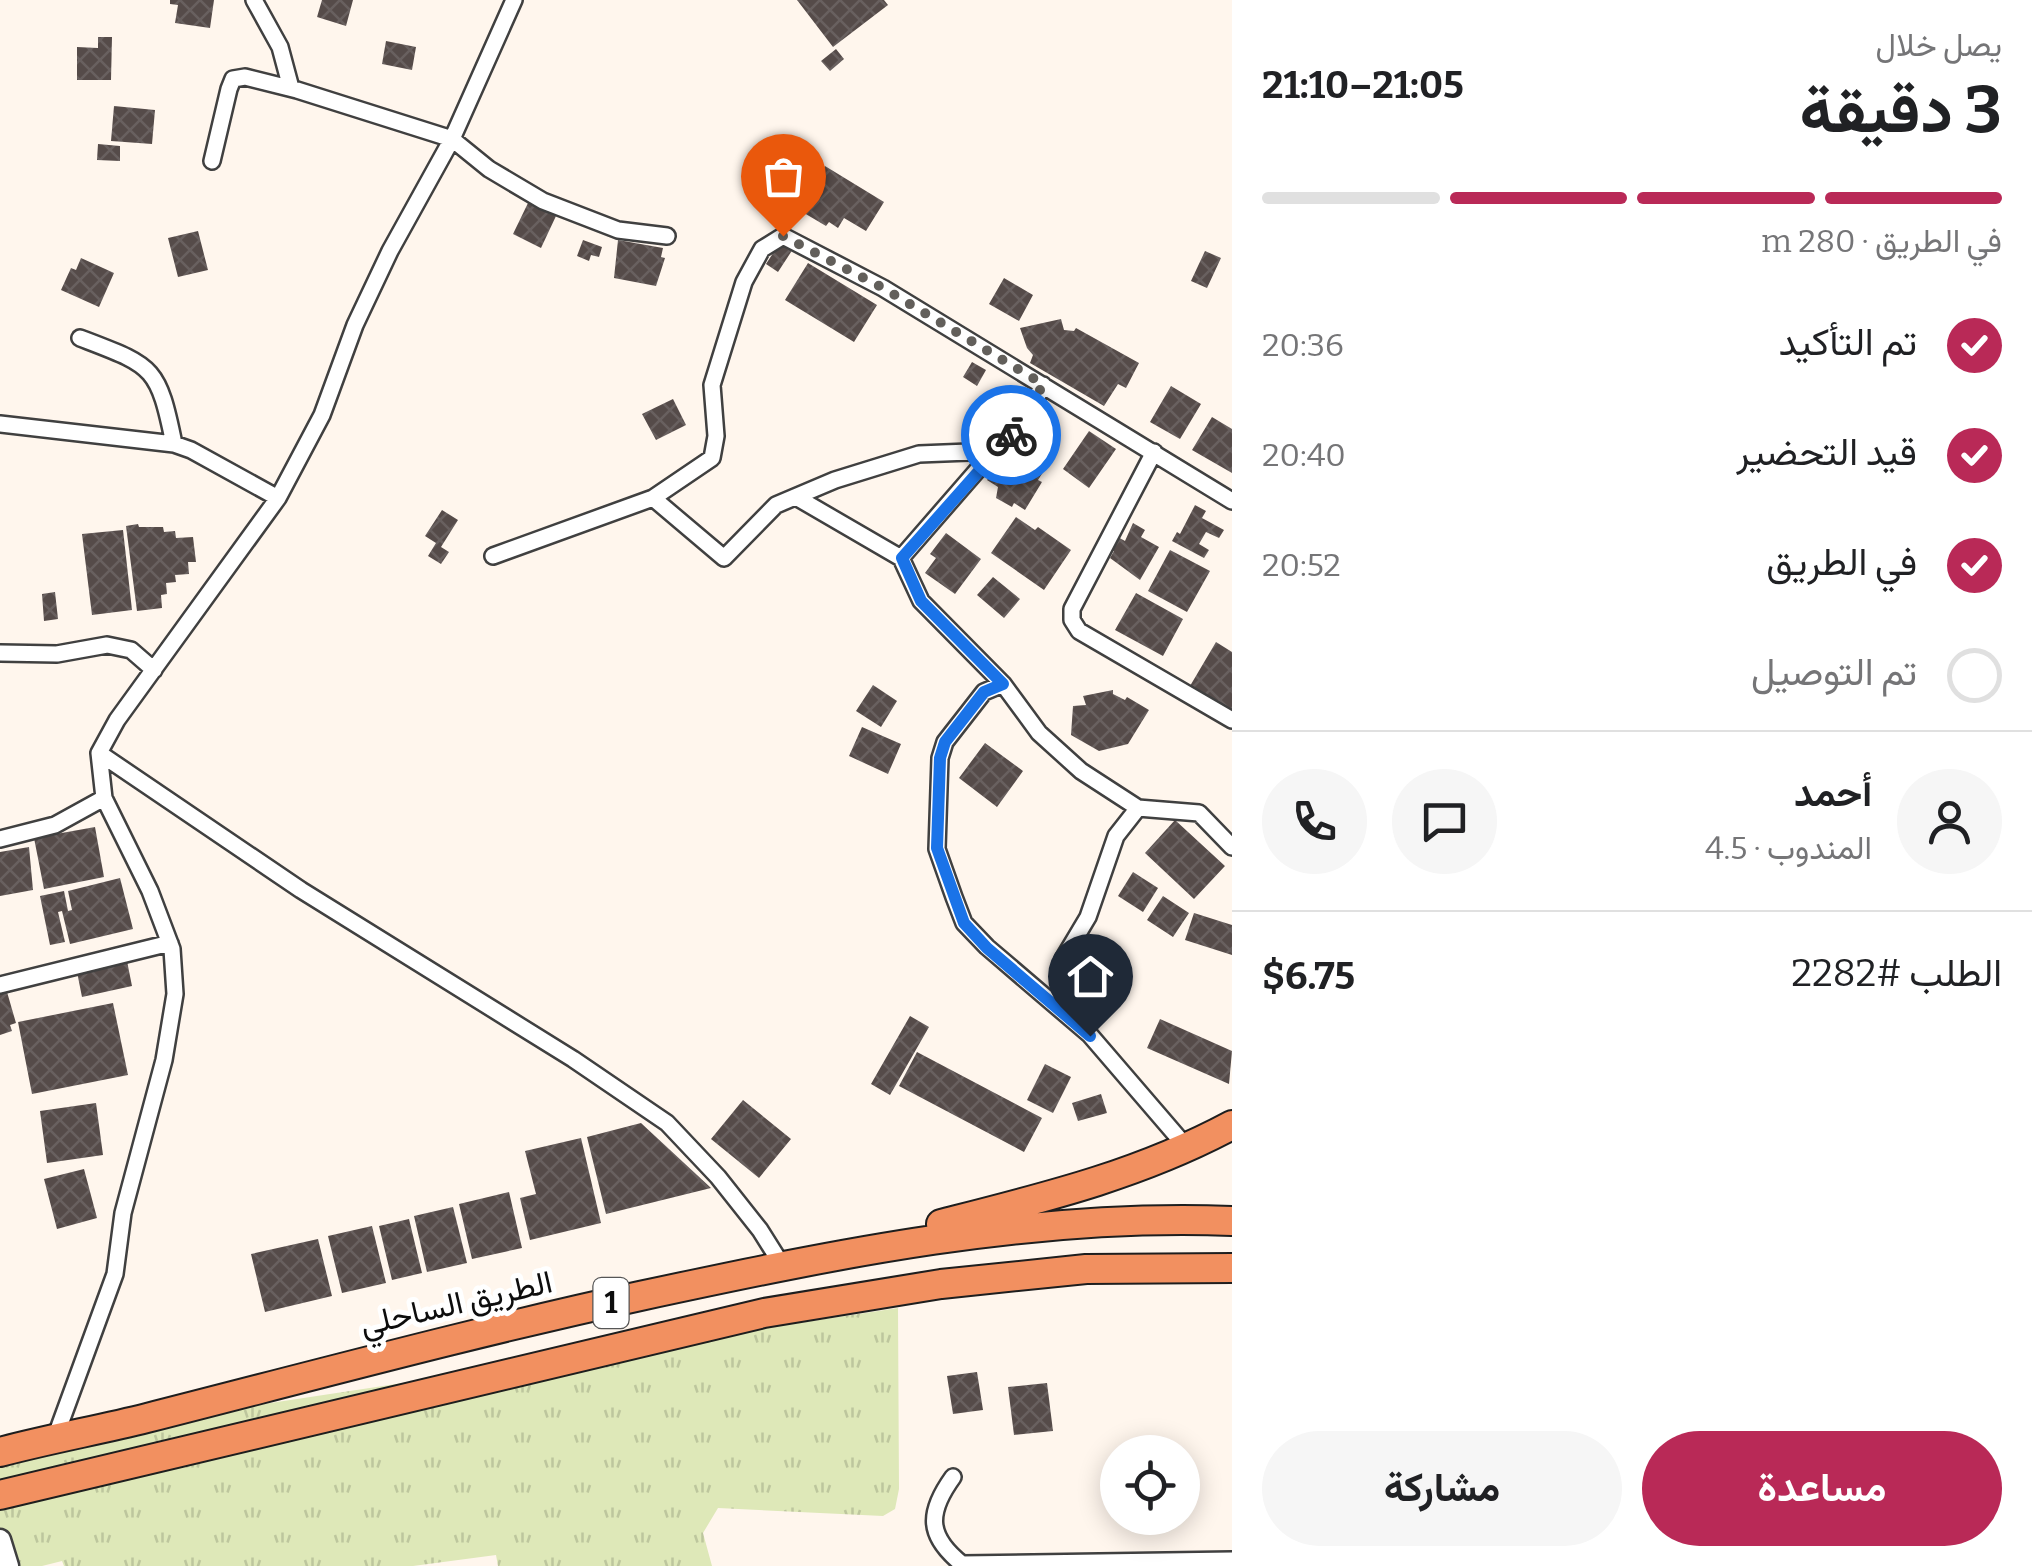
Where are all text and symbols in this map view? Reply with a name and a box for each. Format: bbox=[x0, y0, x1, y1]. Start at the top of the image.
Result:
text: يصل خلال bbox=[1875, 26, 2002, 64]
text: 21:05–21:10 bbox=[1262, 62, 1464, 108]
text: 3 دقيقة bbox=[1800, 71, 2002, 149]
pin bbox=[741, 134, 826, 237]
icon: bag bbox=[756, 149, 811, 204]
text: في الطريق · 280 m bbox=[1761, 222, 2002, 260]
icon: check bbox=[1947, 318, 2002, 373]
text: تم التأكيد bbox=[1779, 319, 1917, 365]
text: 20:36 bbox=[1262, 326, 1344, 364]
courier bbox=[961, 385, 1061, 485]
icon: bike bbox=[984, 408, 1039, 463]
icon: check bbox=[1947, 428, 2002, 483]
text: قيد التحضير bbox=[1736, 429, 1917, 475]
text: 20:40 bbox=[1262, 436, 1346, 474]
icon: check bbox=[1947, 538, 2002, 593]
text: في الطريق bbox=[1766, 539, 1917, 585]
text: 20:52 bbox=[1262, 546, 1341, 584]
text: تم التوصيل bbox=[1751, 649, 1917, 695]
button: phone bbox=[1262, 769, 1367, 874]
button: chat bbox=[1392, 769, 1497, 874]
button: person bbox=[1897, 769, 2002, 874]
text: أحمد bbox=[1794, 770, 1872, 816]
text: المندوب · 4.5 bbox=[1705, 829, 1872, 867]
pin bbox=[1048, 934, 1133, 1037]
icon: home bbox=[1063, 949, 1118, 1004]
text: الطلب #2282 bbox=[1791, 950, 2002, 996]
text: $6.75 bbox=[1262, 953, 1355, 999]
street label: الطريق الساحلي bbox=[356, 1262, 557, 1350]
road number: 1 bbox=[594, 1278, 628, 1328]
button: مشاركة bbox=[1262, 1431, 1622, 1546]
button: مساعدة bbox=[1642, 1431, 2002, 1546]
map controls bbox=[1100, 1435, 1200, 1535]
button: locate bbox=[1100, 1435, 1200, 1535]

